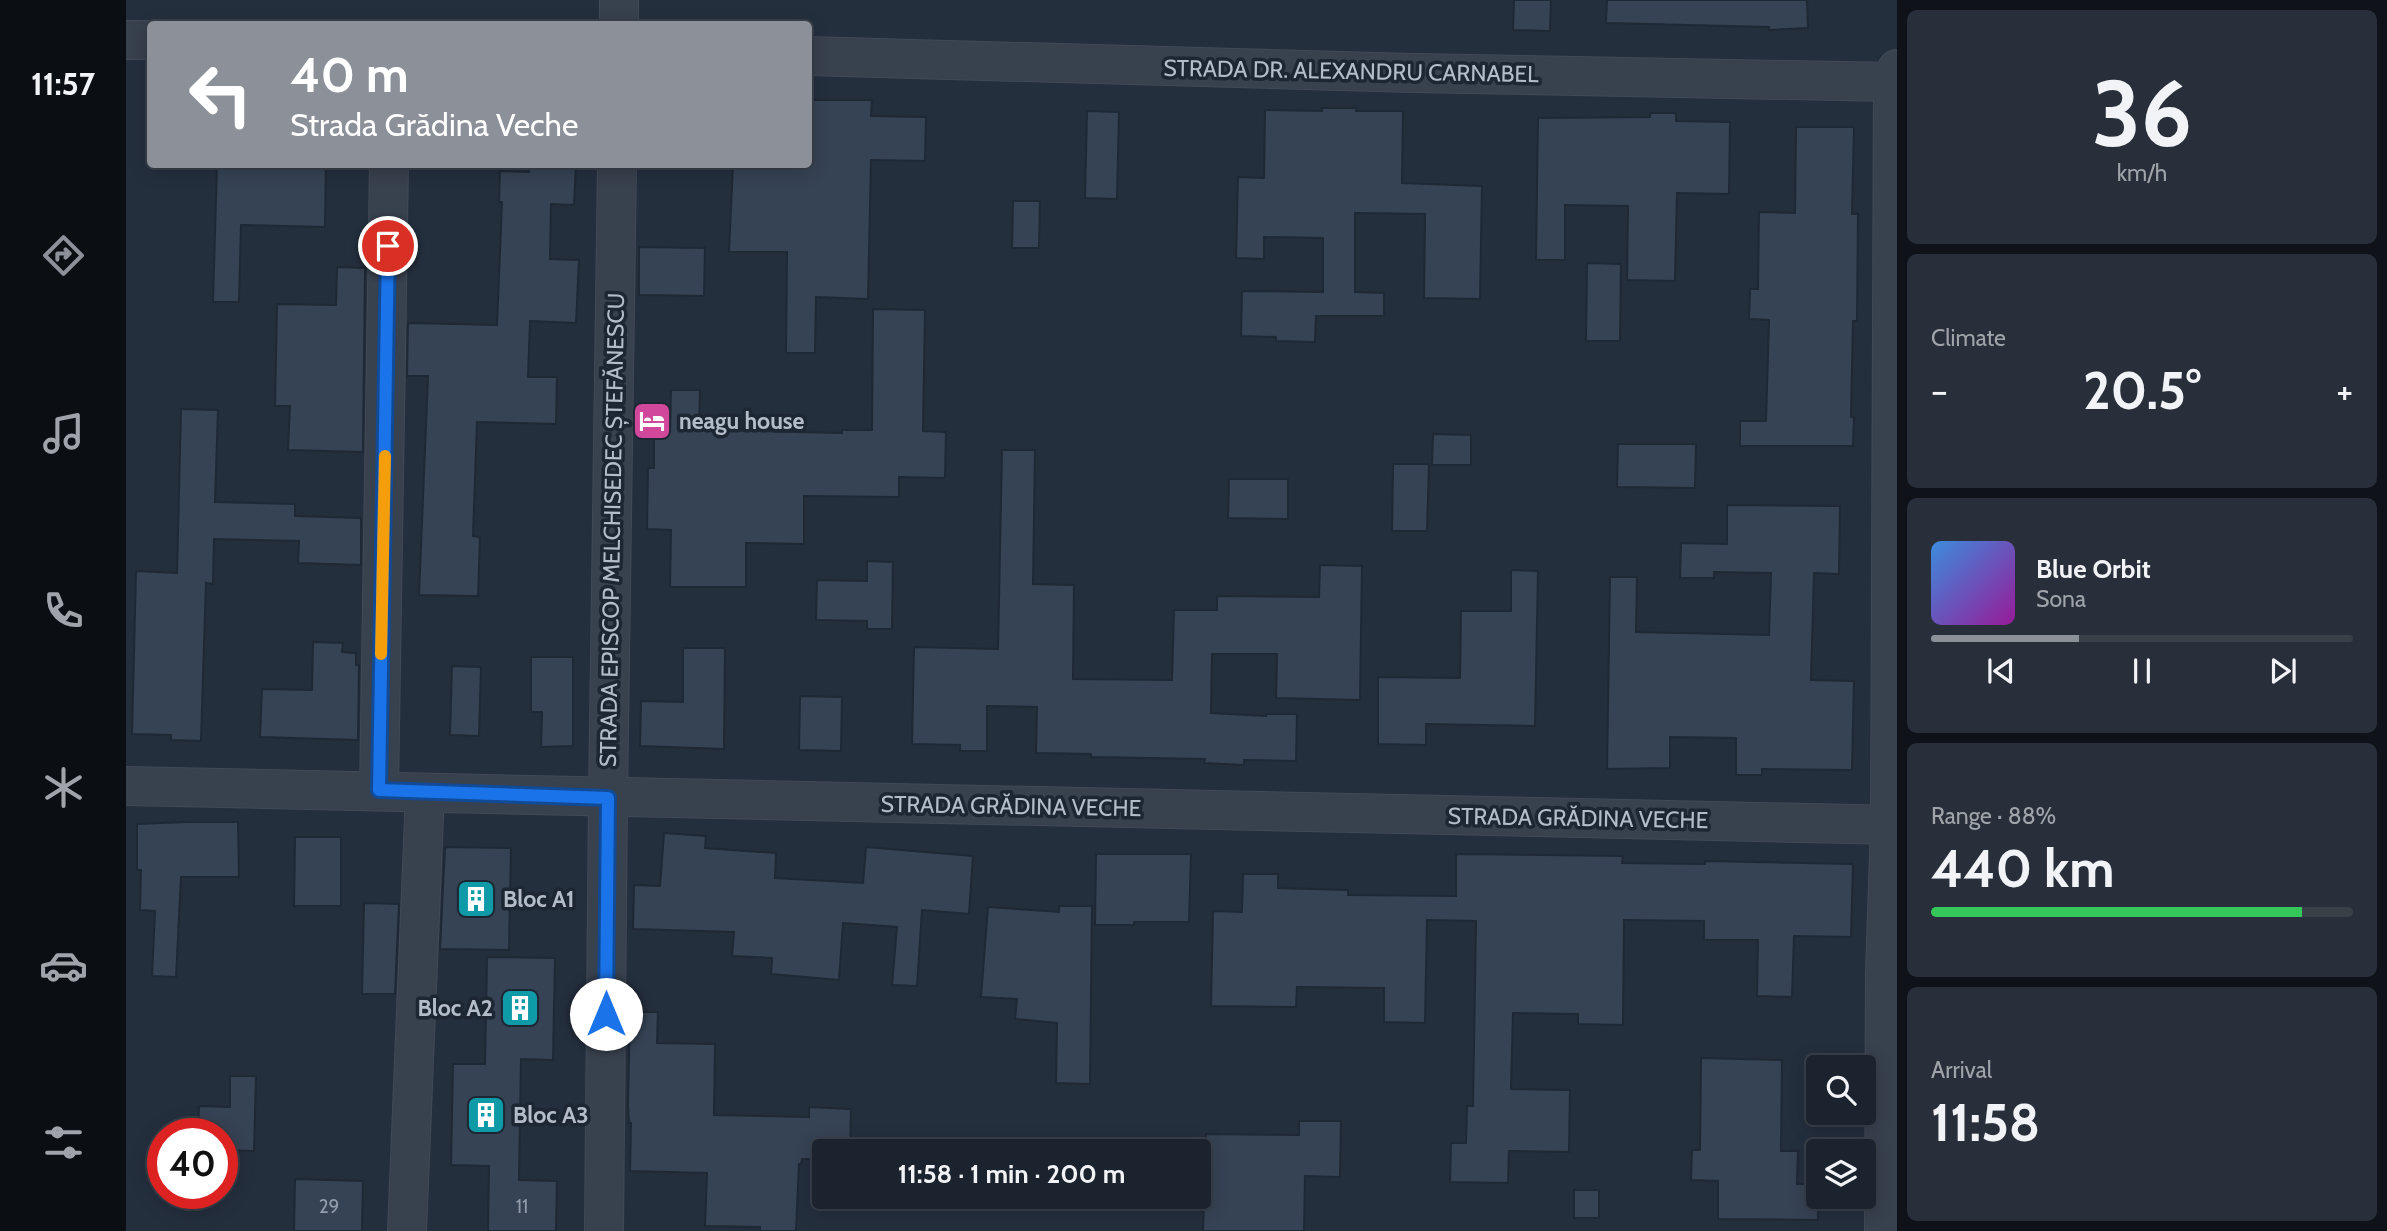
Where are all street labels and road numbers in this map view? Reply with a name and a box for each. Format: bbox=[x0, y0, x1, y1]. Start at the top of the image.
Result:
street label: STRADA DR. ALEXANDRU CARNABEL bbox=[1163, 54, 1539, 88]
street label: STRADA EPISCOP MELCHISEDEC ȘTEFĂNESCU bbox=[594, 293, 631, 767]
street label: STRADA GRĂDINA VECHE bbox=[880, 790, 1142, 822]
street label: STRADA GRĂDINA VECHE bbox=[1447, 802, 1709, 834]

